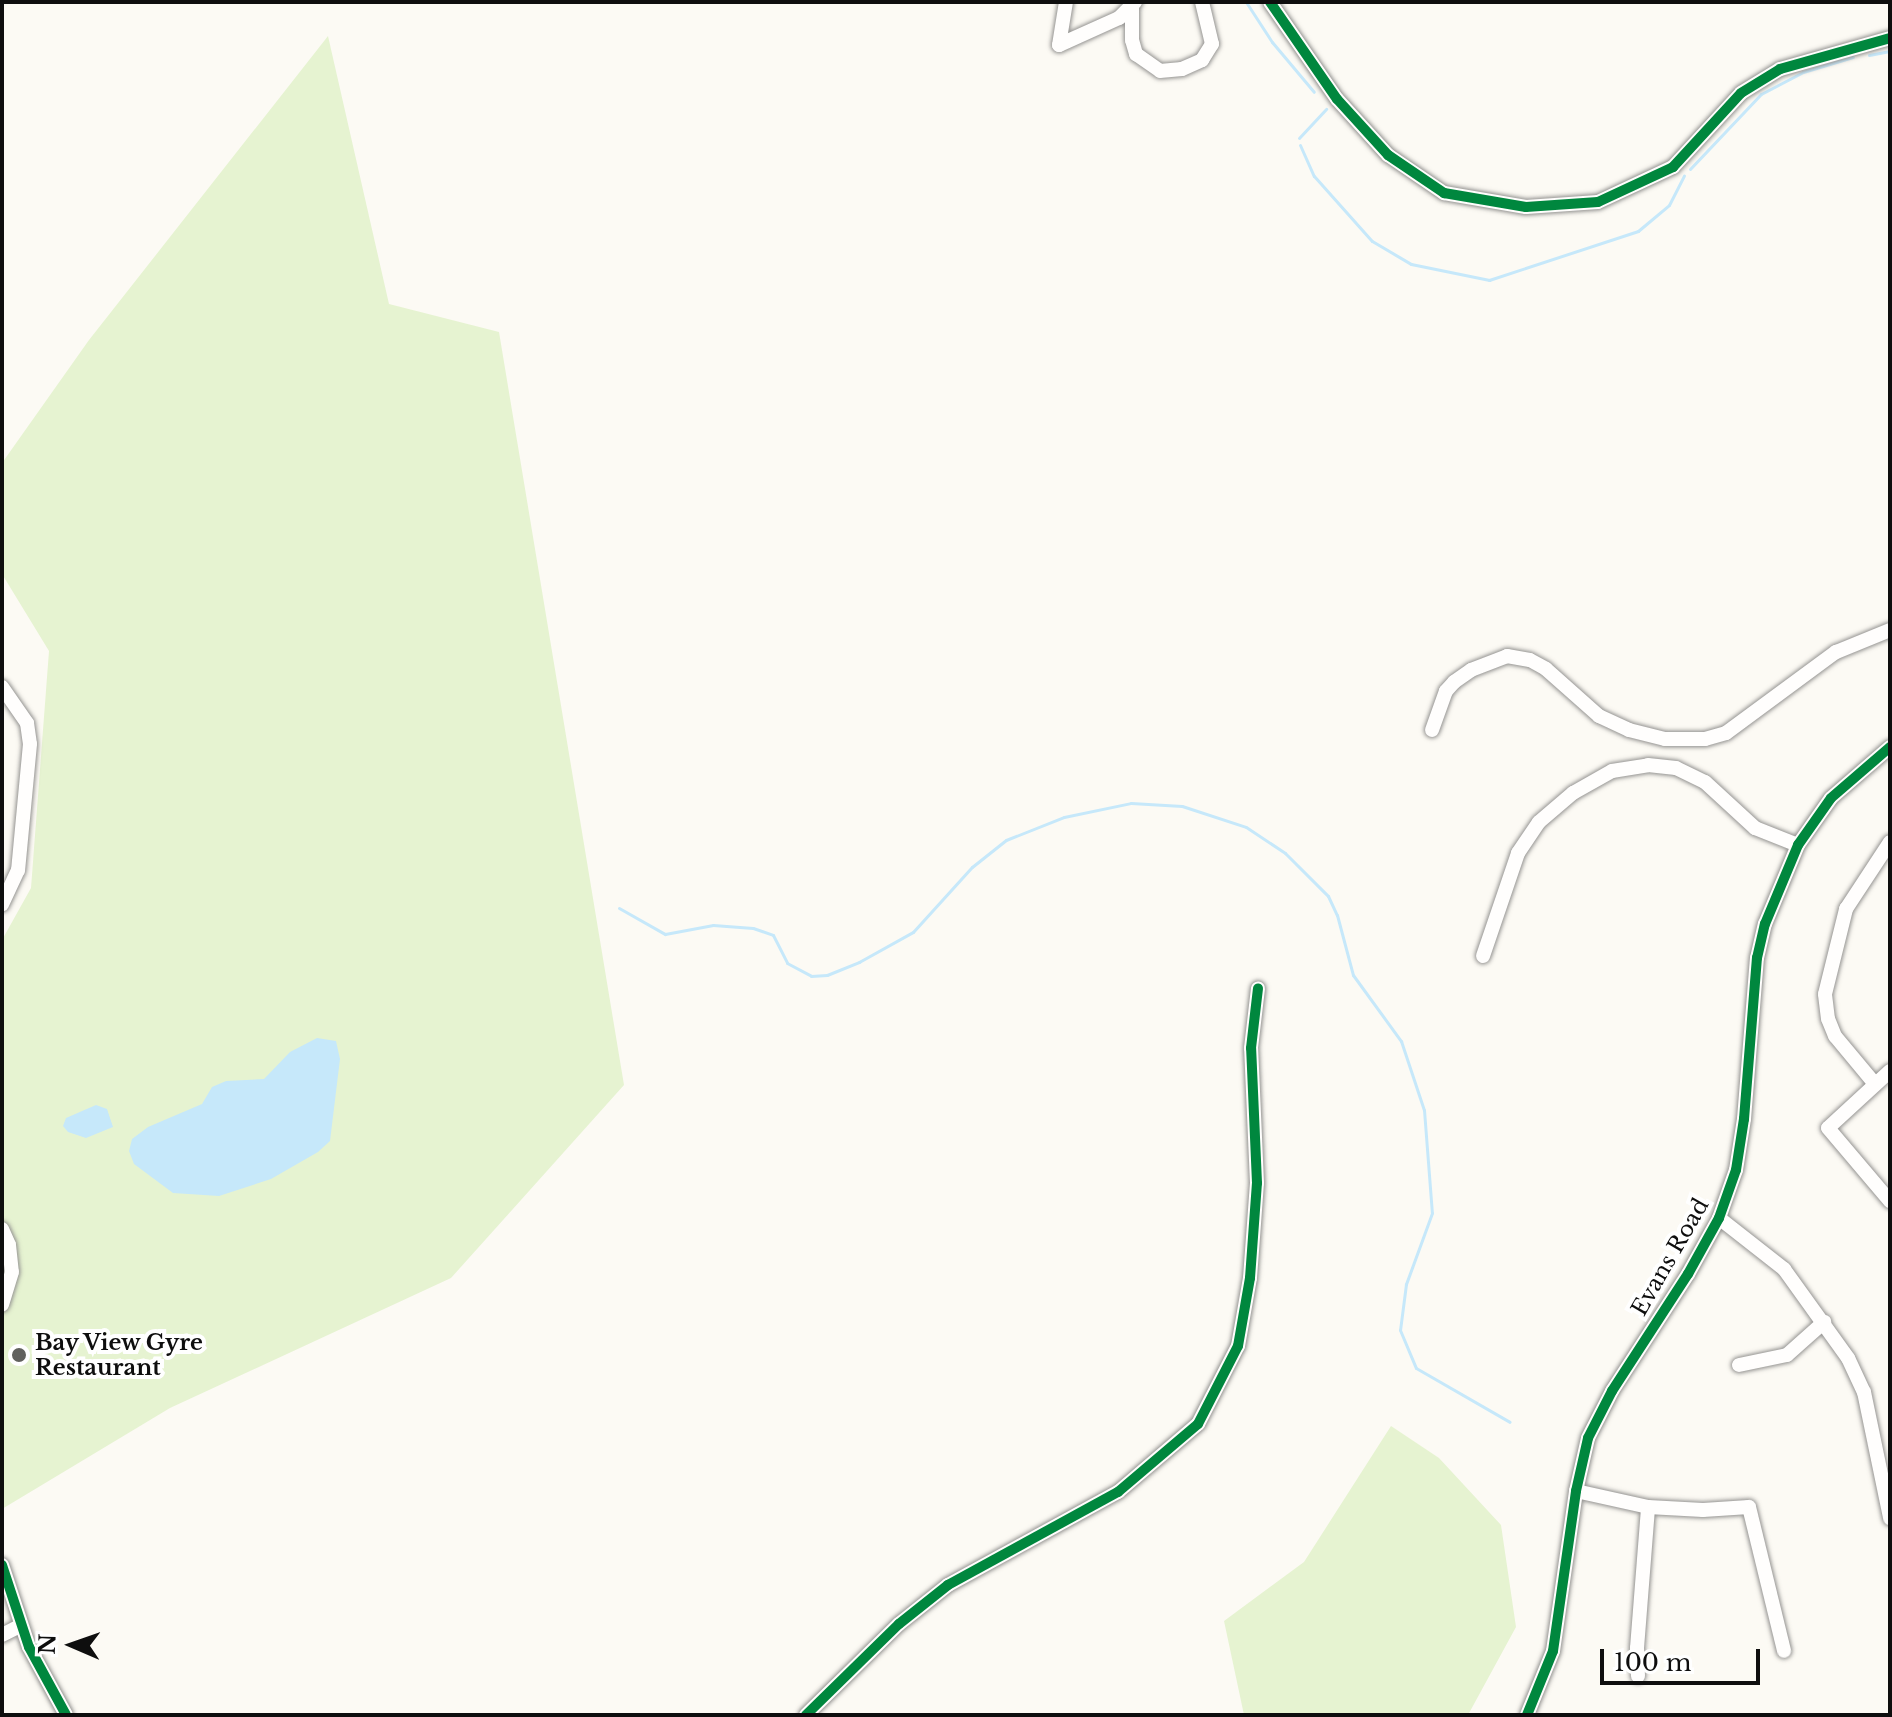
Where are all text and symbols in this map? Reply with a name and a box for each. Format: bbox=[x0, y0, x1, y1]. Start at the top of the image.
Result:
street label: Evans Road bbox=[1626, 1194, 1714, 1320]
place label: Bay View Gyre Restaurant bbox=[35, 1329, 205, 1380]
marker: Bay View Gyre Restaurant bbox=[10, 1346, 28, 1364]
north arrow bbox=[32, 1605, 112, 1685]
text: N bbox=[34, 1633, 61, 1655]
scale bar bbox=[1604, 1633, 1764, 1683]
text: 100 m bbox=[1614, 1648, 1692, 1677]

